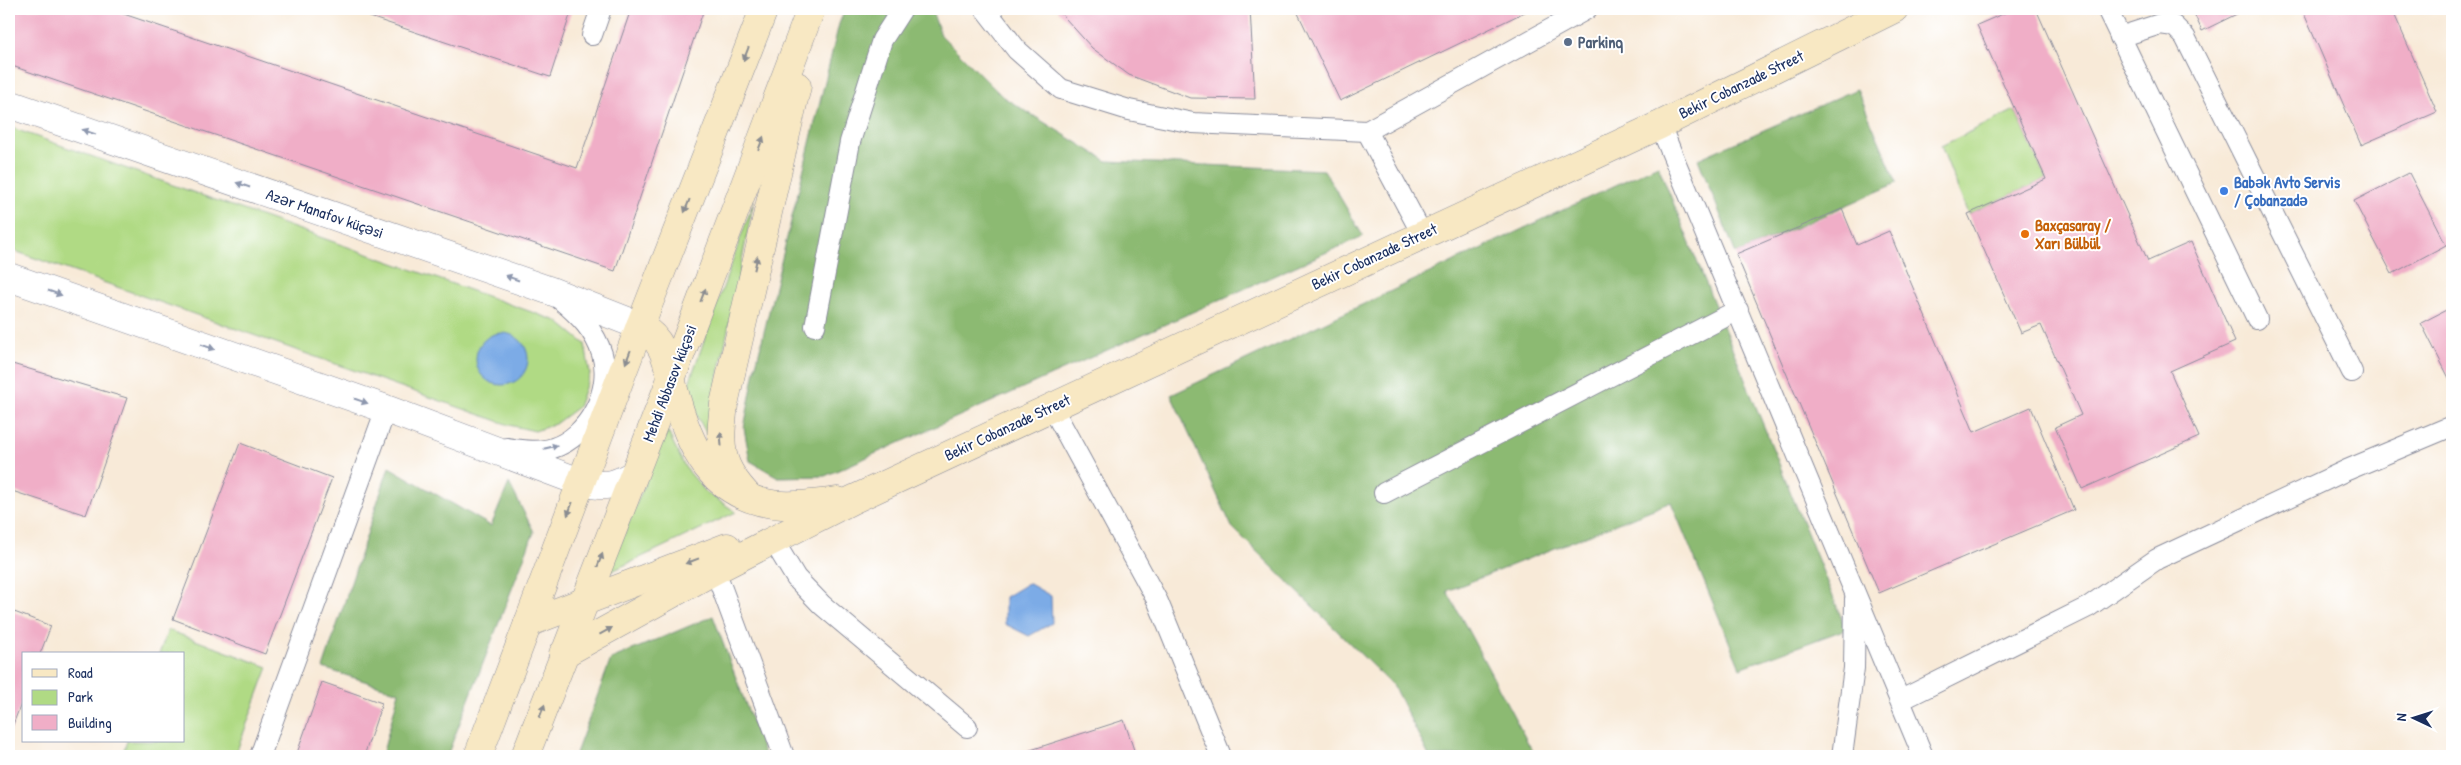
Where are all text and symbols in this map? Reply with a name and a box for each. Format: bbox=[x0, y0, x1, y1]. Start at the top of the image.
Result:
place label: Parkinq bbox=[1578, 31, 1624, 54]
marker: Parkinq bbox=[1562, 36, 1574, 48]
street label: Bekir Cobanzade Street bbox=[1675, 44, 1808, 124]
one-way arrow bbox=[742, 47, 750, 62]
one-way arrow bbox=[82, 127, 97, 135]
one-way arrow bbox=[758, 135, 765, 150]
place label: Babək Avto Servis / Çobanzadə bbox=[2234, 171, 2341, 211]
one-way arrow bbox=[235, 180, 250, 188]
street label: Azər Manafov küçəsi bbox=[263, 183, 387, 243]
marker: Babək Avto Servis / Çobanzadə bbox=[2218, 185, 2230, 197]
one-way arrow bbox=[683, 198, 690, 213]
place label: Baxçasaray / Xarı Bülbül bbox=[2035, 214, 2111, 254]
street label: Bekir Cobanzade Street bbox=[1307, 217, 1441, 295]
marker: Baxçasaray / Xarı Bülbül bbox=[2019, 228, 2031, 240]
one-way arrow bbox=[752, 256, 760, 271]
one-way arrow bbox=[505, 273, 520, 281]
one-way arrow bbox=[699, 287, 707, 302]
one-way arrow bbox=[47, 290, 62, 297]
street label: Mehdi Abbasov küçəsi bbox=[637, 321, 701, 445]
one-way arrow bbox=[201, 343, 216, 351]
one-way arrow bbox=[624, 350, 632, 365]
street label: Bekir Cobanzade Street bbox=[940, 388, 1074, 466]
one-way arrow bbox=[354, 397, 369, 405]
one-way arrow bbox=[717, 431, 725, 447]
one-way arrow bbox=[543, 443, 559, 451]
one-way arrow bbox=[566, 502, 574, 517]
one-way arrow bbox=[596, 552, 604, 567]
one-way arrow bbox=[684, 557, 699, 565]
one-way arrow bbox=[598, 627, 613, 635]
legend bbox=[22, 652, 185, 742]
text: Road bbox=[68, 662, 93, 683]
text: Park bbox=[68, 686, 93, 707]
north arrow bbox=[2388, 692, 2438, 742]
one-way arrow bbox=[539, 703, 546, 718]
text: Building bbox=[68, 712, 112, 733]
text: N bbox=[2391, 712, 2410, 721]

